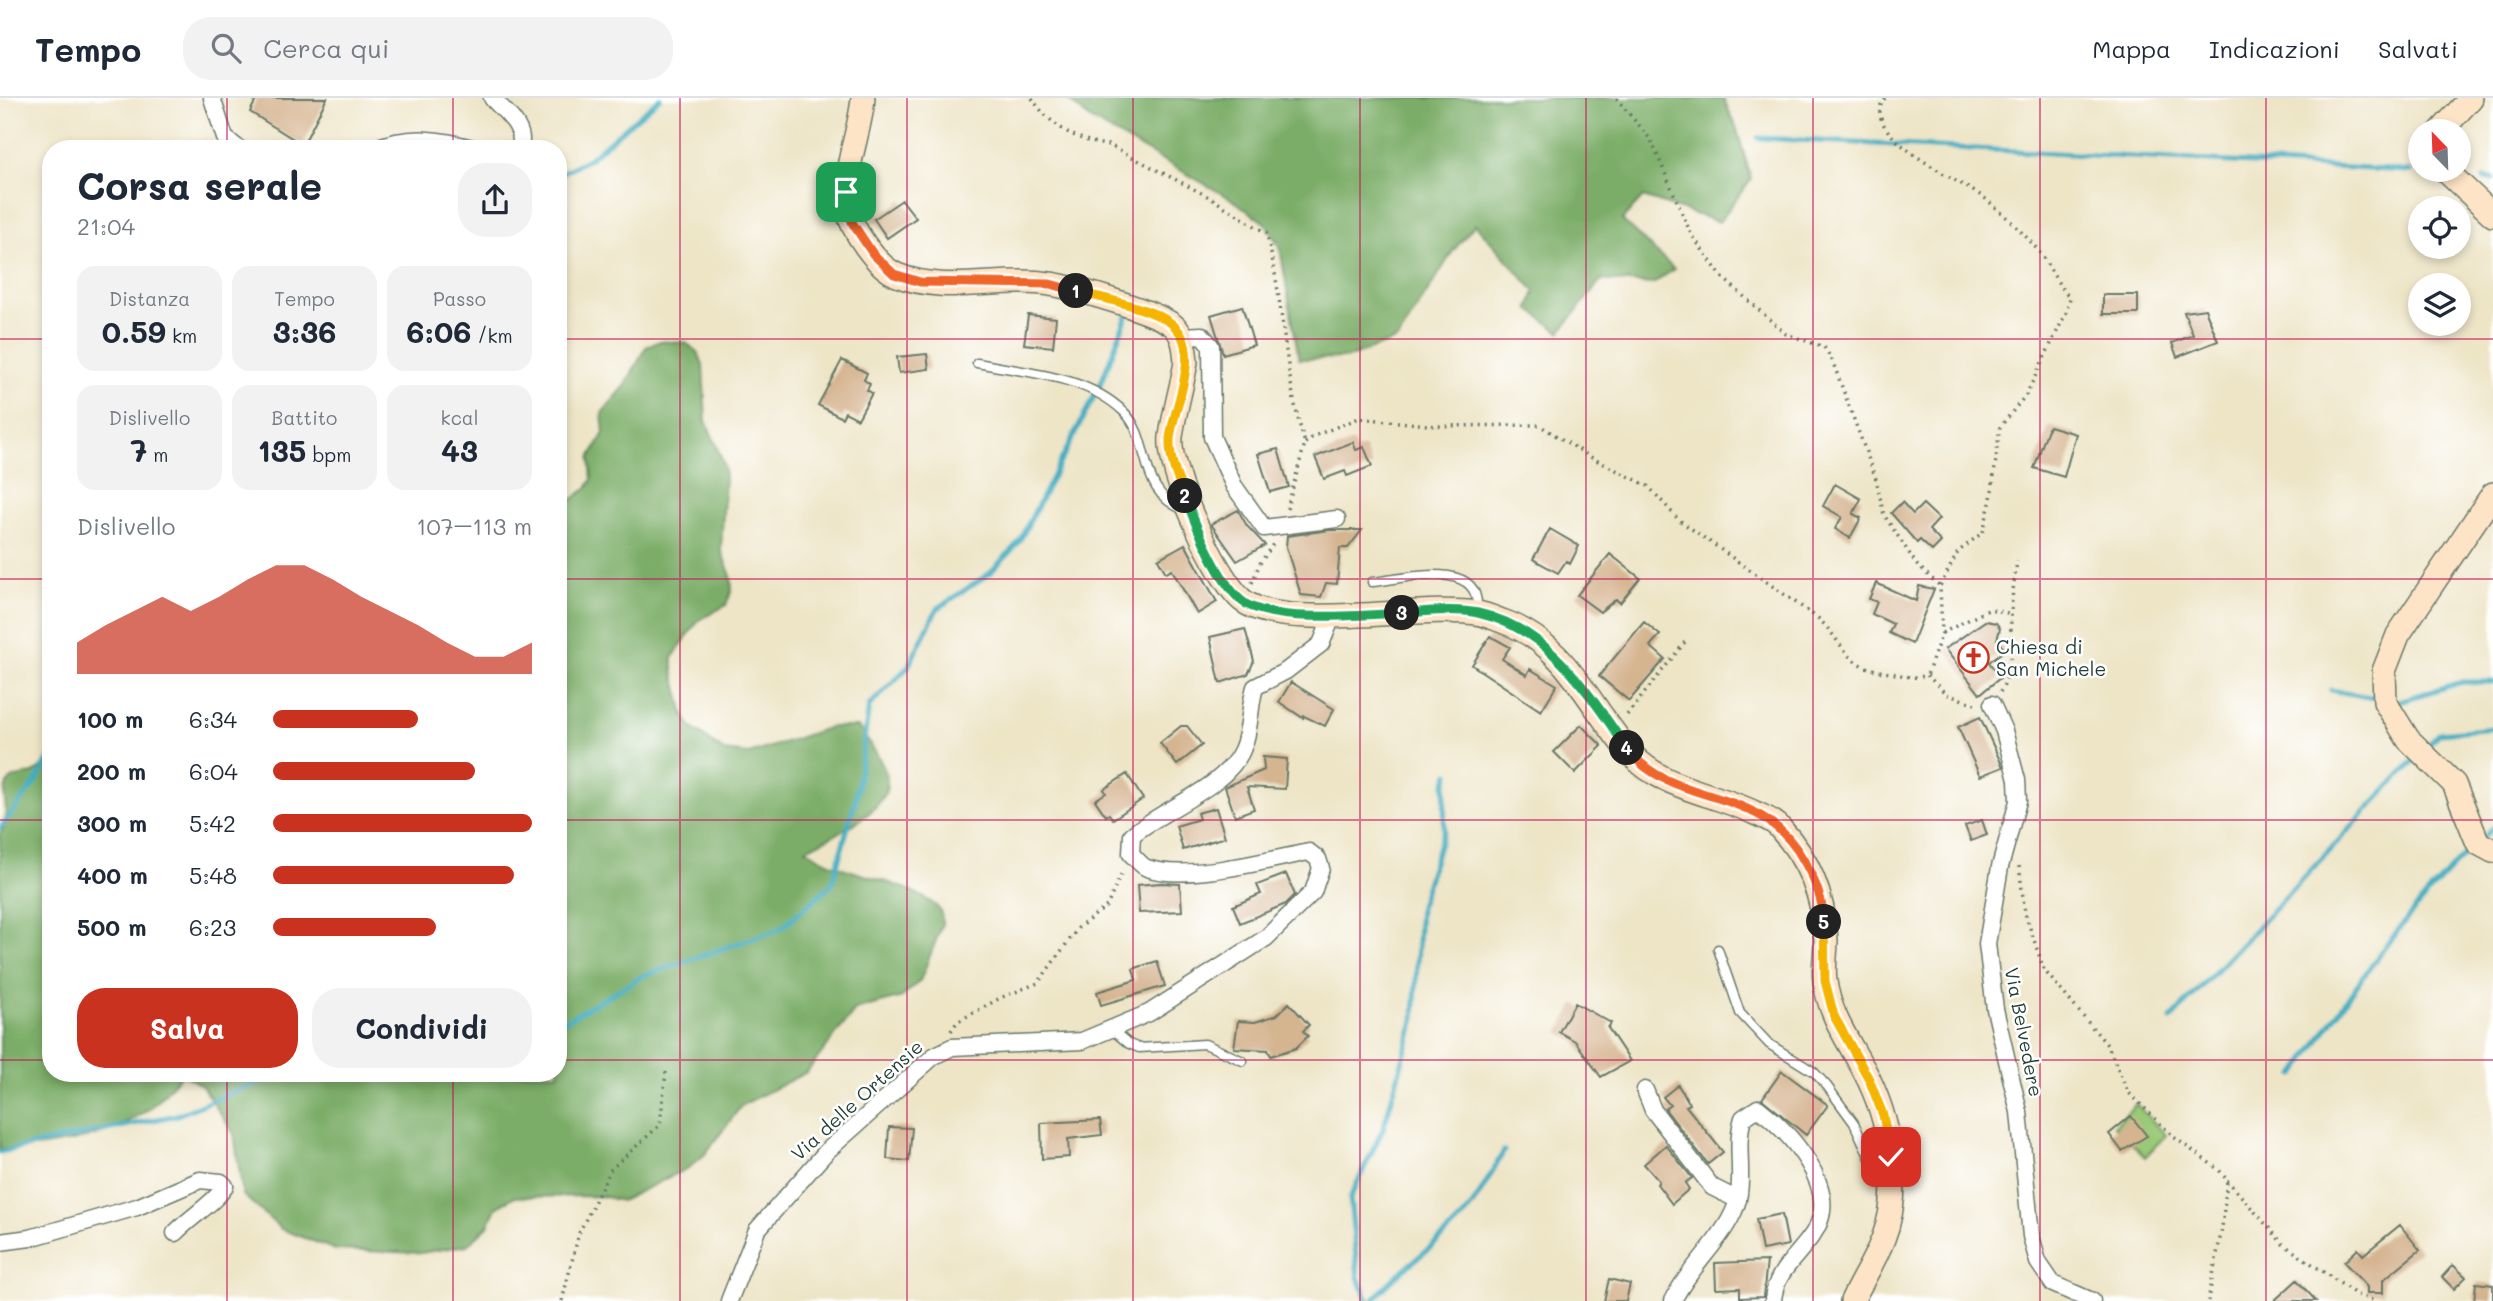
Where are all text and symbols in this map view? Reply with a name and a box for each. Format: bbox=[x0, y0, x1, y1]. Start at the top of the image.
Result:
search box bbox=[183, 17, 673, 80]
text: Tempo bbox=[35, 27, 141, 70]
icon: search bbox=[207, 29, 245, 67]
text: Cerca qui bbox=[263, 31, 390, 65]
text: Mappa bbox=[2092, 33, 2171, 64]
text: Indicazioni bbox=[2209, 33, 2340, 64]
text: Salvati bbox=[2378, 33, 2458, 64]
north arrow bbox=[2408, 119, 2471, 182]
map controls bbox=[2408, 119, 2471, 336]
text: Corsa serale bbox=[77, 160, 322, 210]
pin bbox=[816, 162, 876, 222]
button: share bbox=[458, 163, 532, 237]
icon: arrive bbox=[827, 173, 865, 211]
button: locate bbox=[2408, 196, 2471, 259]
text: 21:04 bbox=[77, 211, 135, 241]
button: layers bbox=[2408, 273, 2471, 336]
pin: 1 bbox=[1058, 274, 1094, 308]
text: 1 bbox=[1071, 278, 1080, 303]
text: Distanza bbox=[109, 286, 190, 311]
text: Tempo bbox=[274, 286, 335, 311]
text: Passo bbox=[433, 286, 486, 311]
text: 0.59 bbox=[102, 311, 166, 351]
text: 3:36 bbox=[273, 311, 336, 351]
text: 6:06 bbox=[406, 311, 471, 351]
text: km bbox=[166, 323, 197, 348]
text: /km bbox=[471, 323, 513, 348]
text: Dislivello bbox=[109, 405, 190, 430]
text: Battito bbox=[272, 405, 337, 430]
text: kcal bbox=[441, 405, 478, 430]
text: 7 bbox=[131, 430, 147, 470]
text: 135 bbox=[258, 430, 306, 470]
text: 43 bbox=[441, 430, 478, 470]
text: m bbox=[147, 442, 168, 467]
text: bpm bbox=[306, 442, 351, 467]
pin: 2 bbox=[1168, 478, 1202, 514]
text: 2 bbox=[1179, 483, 1190, 508]
text: Dislivello bbox=[77, 511, 175, 541]
text: 107–113 m bbox=[416, 511, 532, 541]
pin: 3 bbox=[1384, 596, 1420, 630]
text: 3 bbox=[1396, 600, 1407, 625]
place label: Chiesa di San Michele bbox=[1996, 634, 2106, 681]
church icon: Chiesa di San Michele bbox=[1956, 641, 1990, 675]
text: 100 m bbox=[77, 704, 143, 734]
text: 6:34 bbox=[189, 704, 237, 734]
pin: 4 bbox=[1610, 730, 1644, 766]
text: 4 bbox=[1620, 735, 1633, 760]
text: 200 m bbox=[77, 756, 146, 786]
text: 6:04 bbox=[189, 756, 238, 786]
text: 300 m bbox=[77, 808, 147, 838]
text: 5:42 bbox=[189, 808, 236, 838]
text: 400 m bbox=[77, 860, 148, 890]
text: 5:48 bbox=[189, 860, 237, 890]
pin: 5 bbox=[1806, 904, 1842, 940]
text: 5 bbox=[1818, 909, 1829, 934]
text: 500 m bbox=[77, 912, 147, 942]
text: 6:23 bbox=[189, 912, 236, 942]
street label: Via Belvedere bbox=[2000, 965, 2049, 1099]
button: Salva bbox=[77, 988, 298, 1068]
button: Condividi bbox=[312, 988, 532, 1068]
street label: Via delle Ortensie bbox=[785, 1034, 928, 1166]
pin bbox=[1861, 1127, 1921, 1187]
icon: check bbox=[1872, 1138, 1910, 1176]

